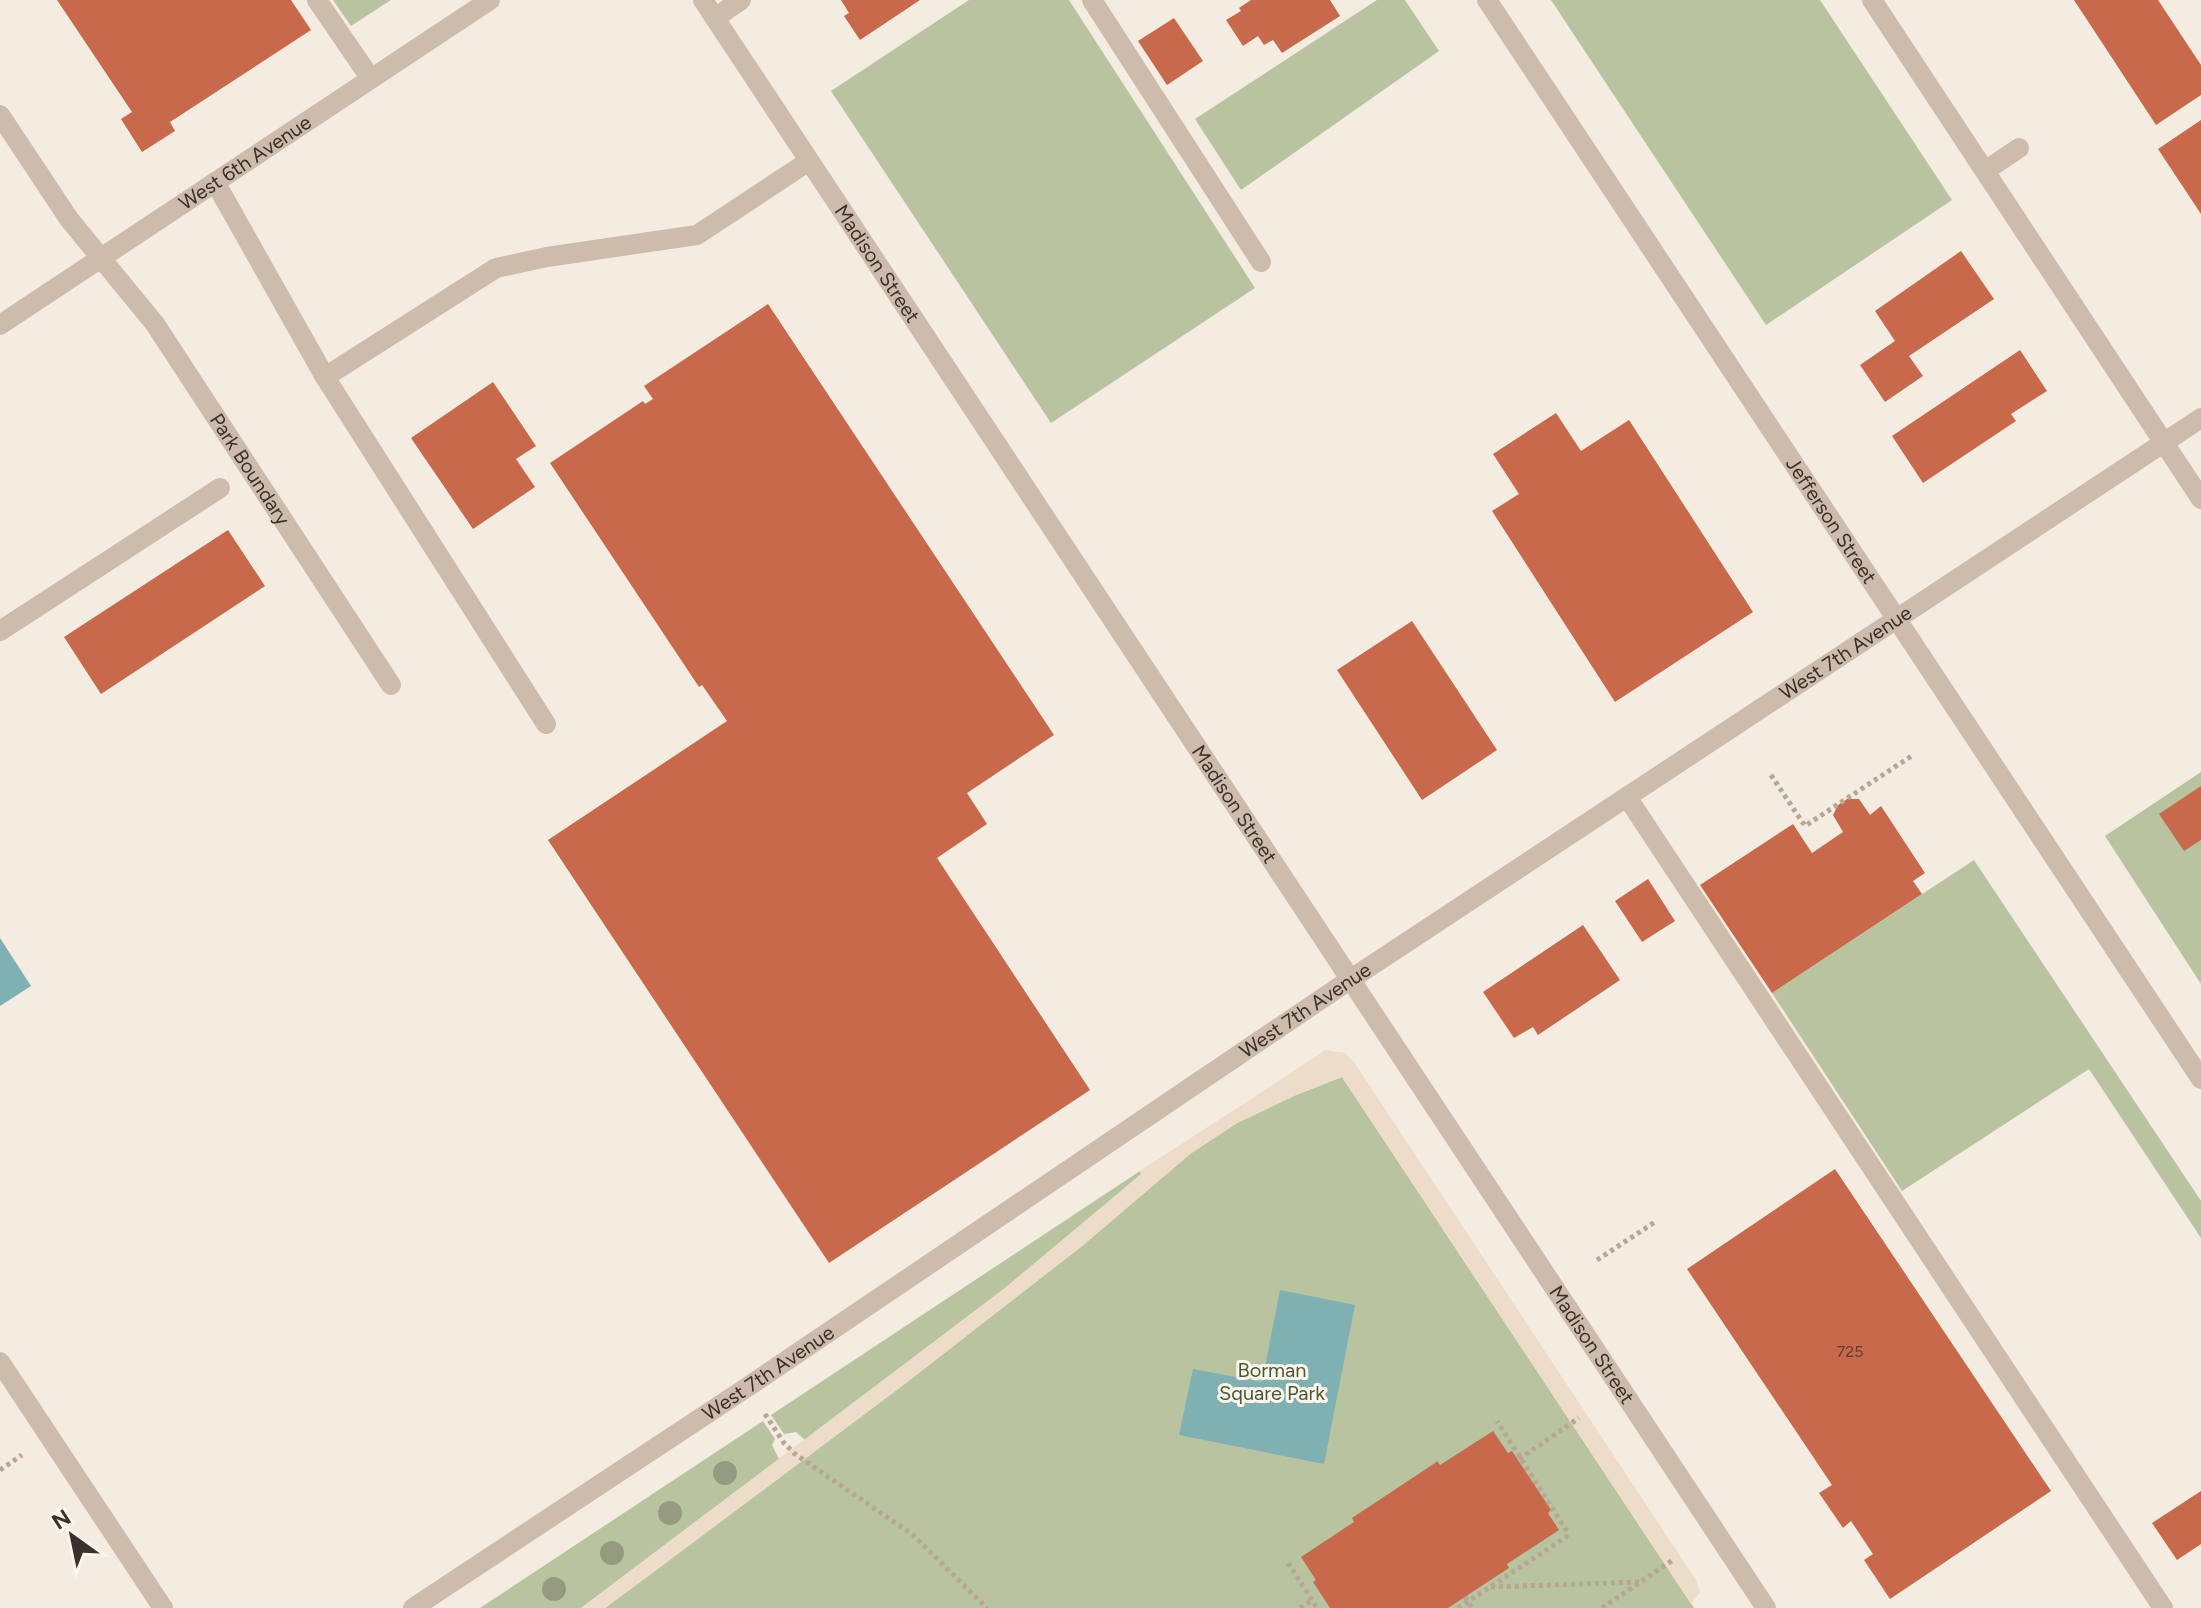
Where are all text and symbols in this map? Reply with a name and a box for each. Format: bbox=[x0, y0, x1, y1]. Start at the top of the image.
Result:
street label: West 6th Avenue bbox=[174, 110, 316, 215]
street label: Madison Street bbox=[830, 200, 925, 327]
street label: Park Boundary bbox=[205, 409, 295, 530]
street label: Jefferson Street bbox=[1781, 453, 1882, 588]
street label: West 7th Avenue bbox=[1775, 600, 1916, 705]
street label: Madison Street bbox=[1187, 741, 1282, 868]
street label: West 7th Avenue bbox=[1235, 957, 1375, 1063]
street label: Madison Street bbox=[1544, 1281, 1640, 1408]
street label: West 7th Avenue bbox=[698, 1320, 839, 1425]
house number: 725 bbox=[1837, 1342, 1863, 1361]
park label: Borman Square Park bbox=[1219, 1358, 1325, 1405]
north arrow bbox=[32, 1496, 112, 1576]
text: N bbox=[47, 1504, 76, 1536]

